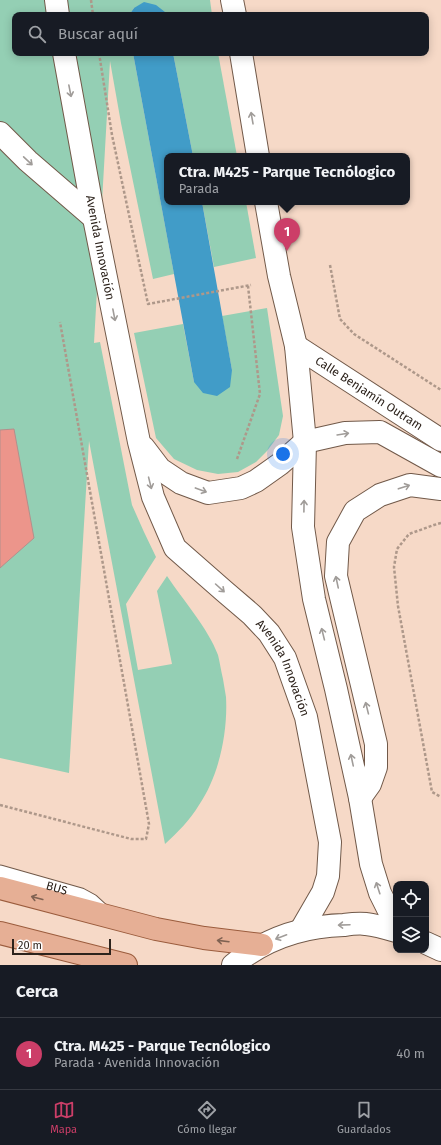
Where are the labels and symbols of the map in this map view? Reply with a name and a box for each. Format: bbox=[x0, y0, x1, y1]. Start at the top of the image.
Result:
one-way arrow bbox=[67, 85, 75, 98]
one-way arrow bbox=[248, 111, 256, 124]
one-way arrow bbox=[23, 156, 33, 165]
street label: Avenida Innovación bbox=[83, 194, 117, 301]
pin: 1 bbox=[274, 218, 300, 251]
one-way arrow bbox=[111, 308, 119, 321]
street label: Calle Benjamín Outram bbox=[313, 353, 425, 433]
one-way arrow bbox=[336, 430, 349, 438]
your location bbox=[273, 444, 293, 464]
one-way arrow bbox=[146, 477, 154, 490]
one-way arrow bbox=[397, 483, 410, 490]
one-way arrow bbox=[195, 487, 208, 494]
one-way arrow bbox=[300, 500, 308, 513]
one-way arrow bbox=[333, 576, 341, 589]
one-way arrow bbox=[215, 584, 226, 593]
street label: Avenida Innovación bbox=[253, 617, 312, 718]
one-way arrow bbox=[318, 628, 326, 641]
one-way arrow bbox=[363, 702, 371, 715]
one-way arrow bbox=[347, 754, 355, 767]
street label: BUS bbox=[44, 878, 70, 898]
one-way arrow bbox=[374, 881, 381, 894]
one-way arrow bbox=[31, 893, 44, 901]
one-way arrow bbox=[338, 921, 351, 928]
one-way arrow bbox=[276, 933, 288, 941]
scale bar bbox=[12, 937, 111, 956]
one-way arrow bbox=[217, 937, 230, 945]

